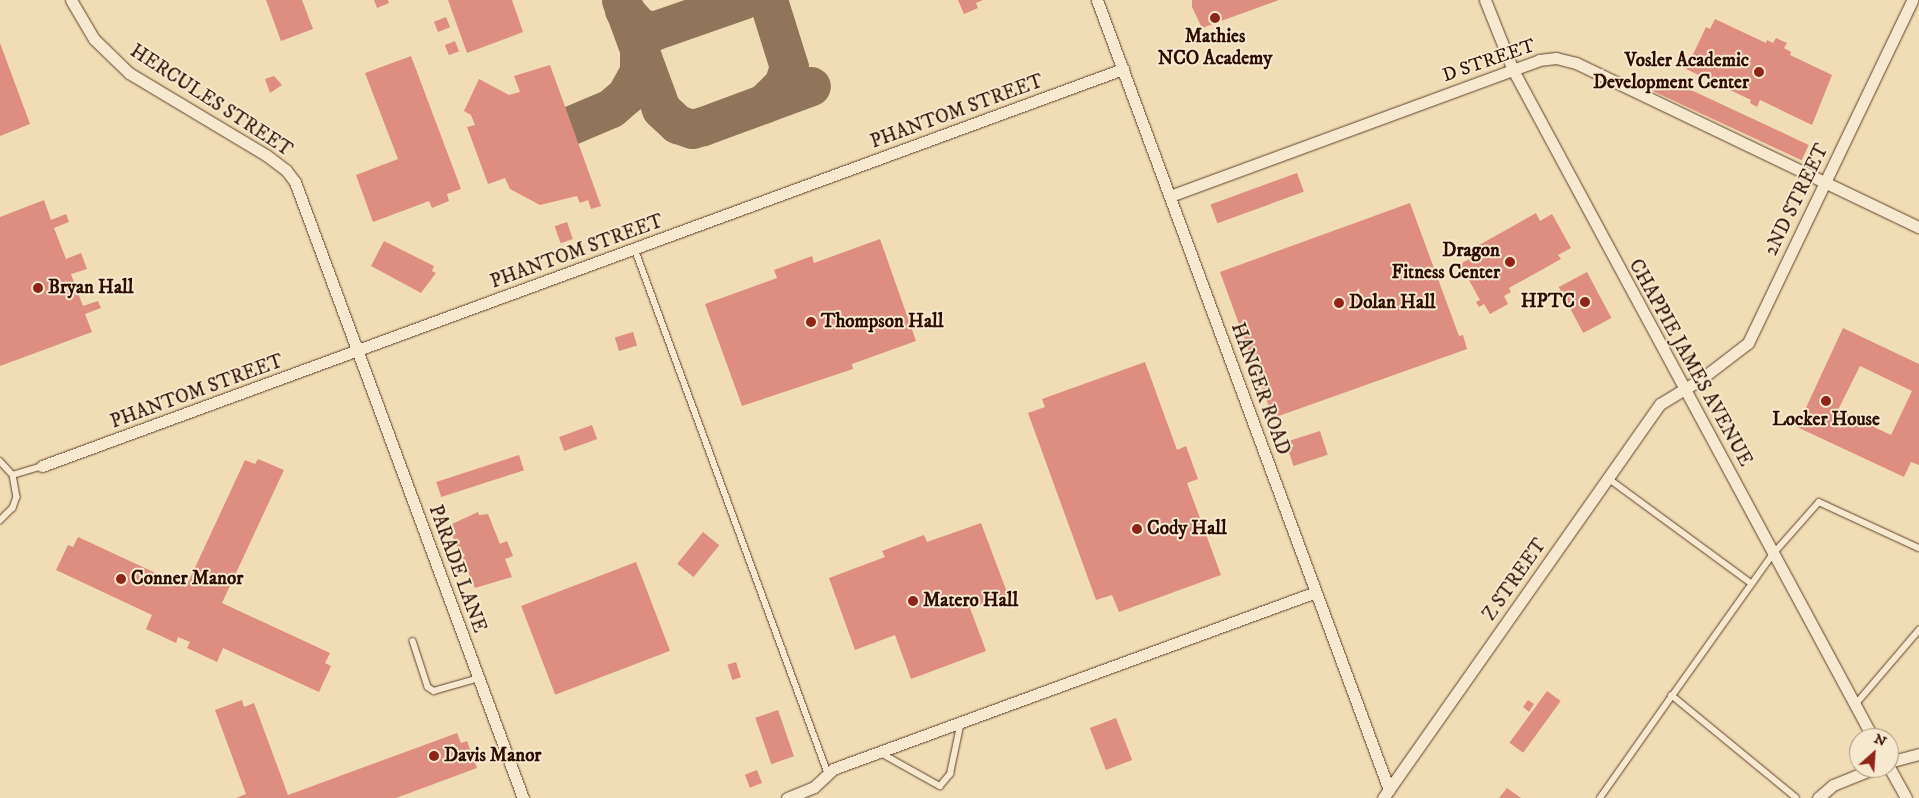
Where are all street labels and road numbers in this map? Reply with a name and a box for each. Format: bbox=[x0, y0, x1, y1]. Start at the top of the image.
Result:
street label: D STREET bbox=[1440, 35, 1538, 87]
street label: HERCULES STREET bbox=[126, 40, 296, 162]
street label: PHANTOM STREET bbox=[868, 70, 1046, 154]
street label: 2ND STREET bbox=[1760, 140, 1834, 260]
street label: PHANTOM STREET bbox=[488, 210, 666, 294]
street label: CHAPPIE JAMES AVENUE bbox=[1624, 256, 1756, 470]
street label: HANGER ROAD bbox=[1226, 320, 1294, 458]
street label: PHANTOM STREET bbox=[108, 350, 286, 434]
street label: PARADE LANE bbox=[423, 502, 491, 636]
street label: Z STREET bbox=[1479, 535, 1551, 625]

